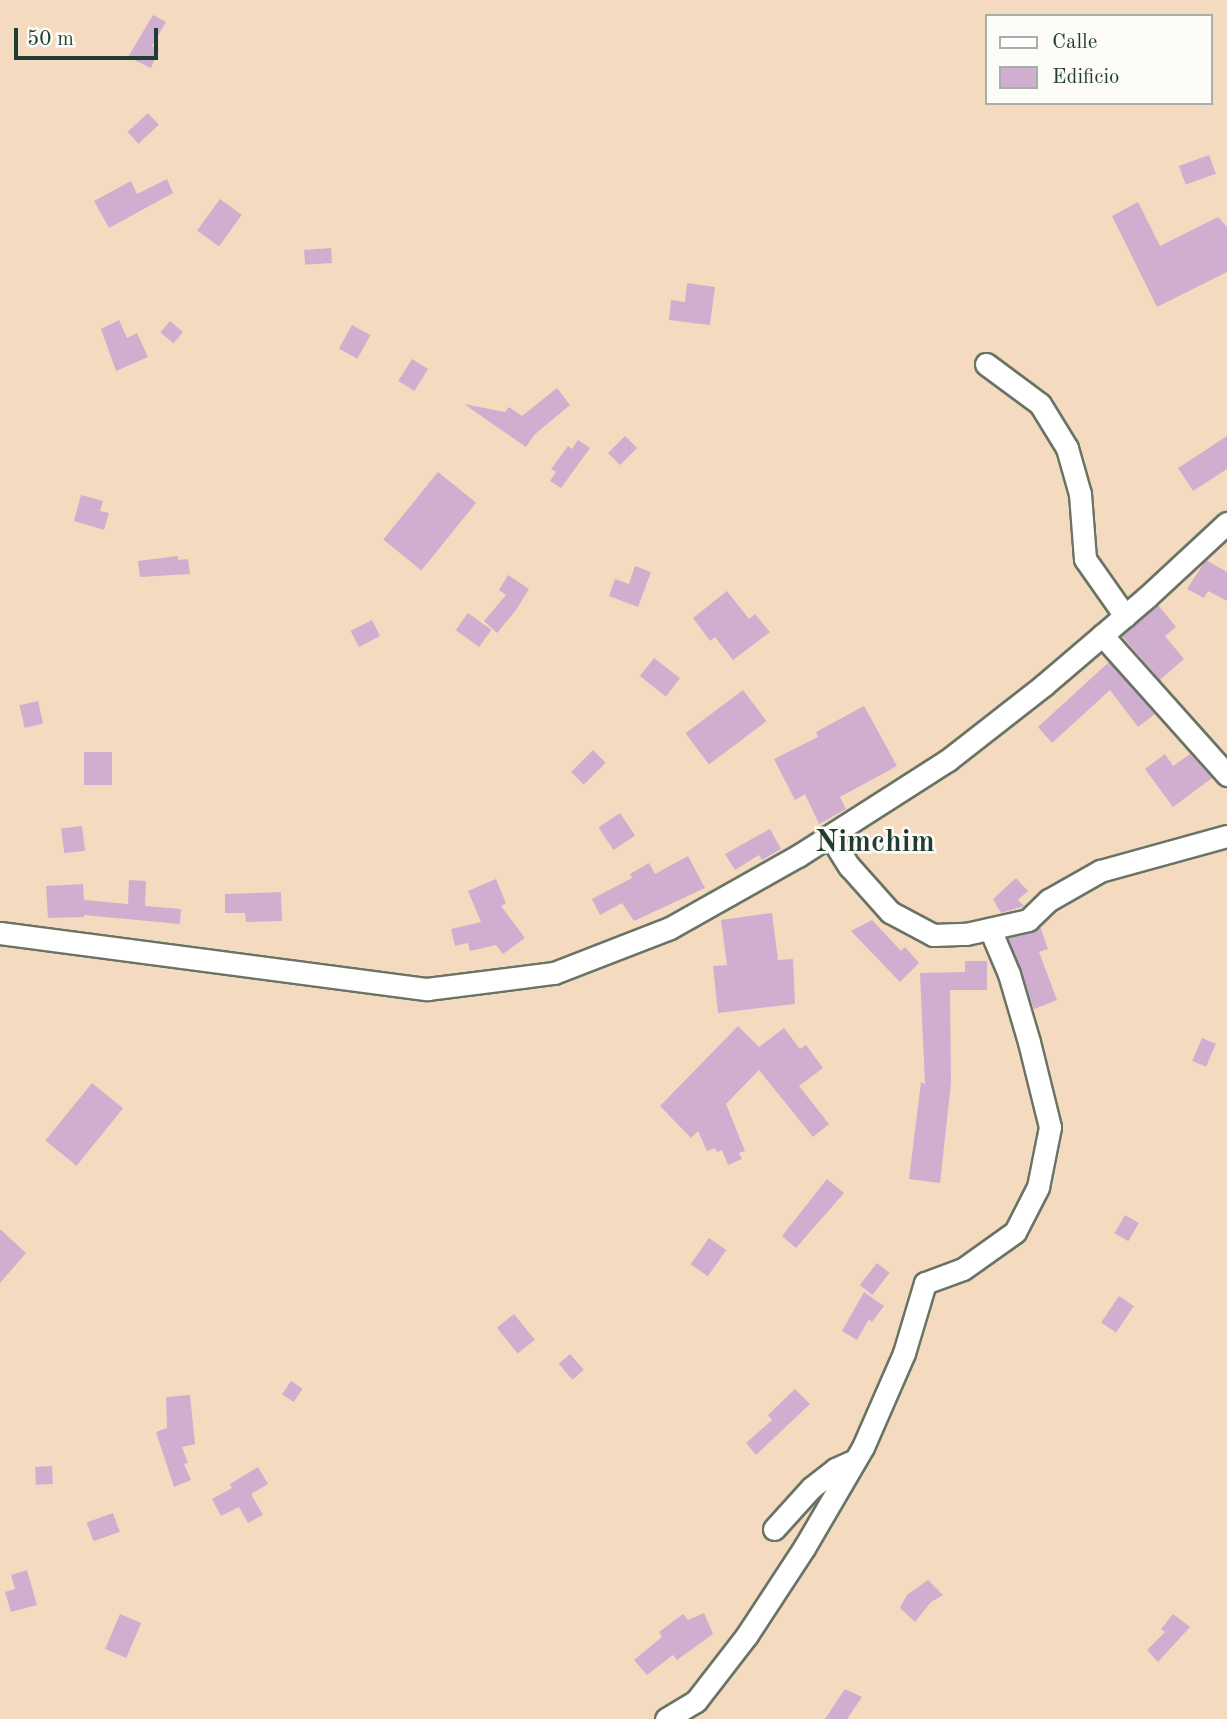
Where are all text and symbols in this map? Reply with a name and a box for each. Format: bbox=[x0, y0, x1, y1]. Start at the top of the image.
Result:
scale bar bbox=[18, 14, 161, 58]
legend bbox=[986, 14, 1213, 105]
text: 50 m bbox=[27, 29, 74, 50]
text: Calle bbox=[1052, 32, 1097, 53]
text: Edificio bbox=[1052, 67, 1120, 88]
district label: Nimchim bbox=[815, 825, 935, 861]

